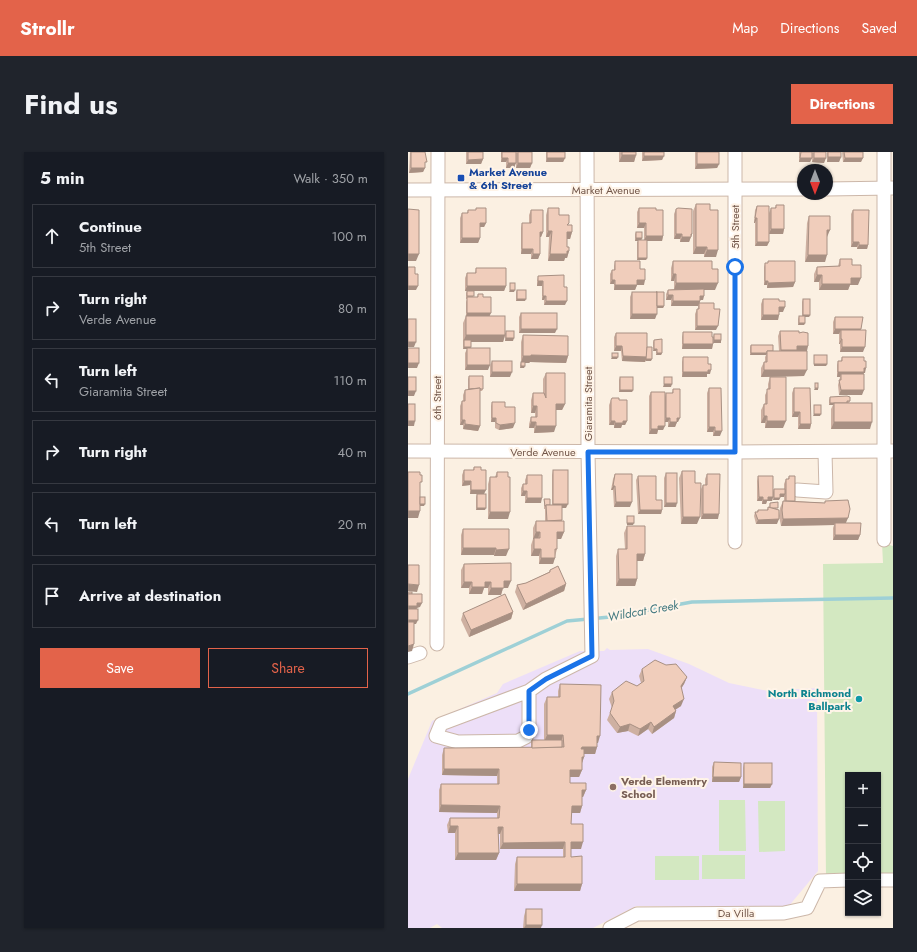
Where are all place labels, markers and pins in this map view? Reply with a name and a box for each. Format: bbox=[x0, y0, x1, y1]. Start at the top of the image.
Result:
place label: Market Avenue & 6th Street bbox=[469, 164, 547, 193]
marker: Market Avenue & 6th Street bbox=[456, 173, 466, 183]
place label: North Richmond Ballpark bbox=[768, 685, 852, 714]
marker: North Richmond Ballpark bbox=[854, 694, 864, 704]
place label: Verde Elementry School bbox=[620, 773, 707, 802]
marker: Verde Elementry School bbox=[608, 782, 618, 792]

